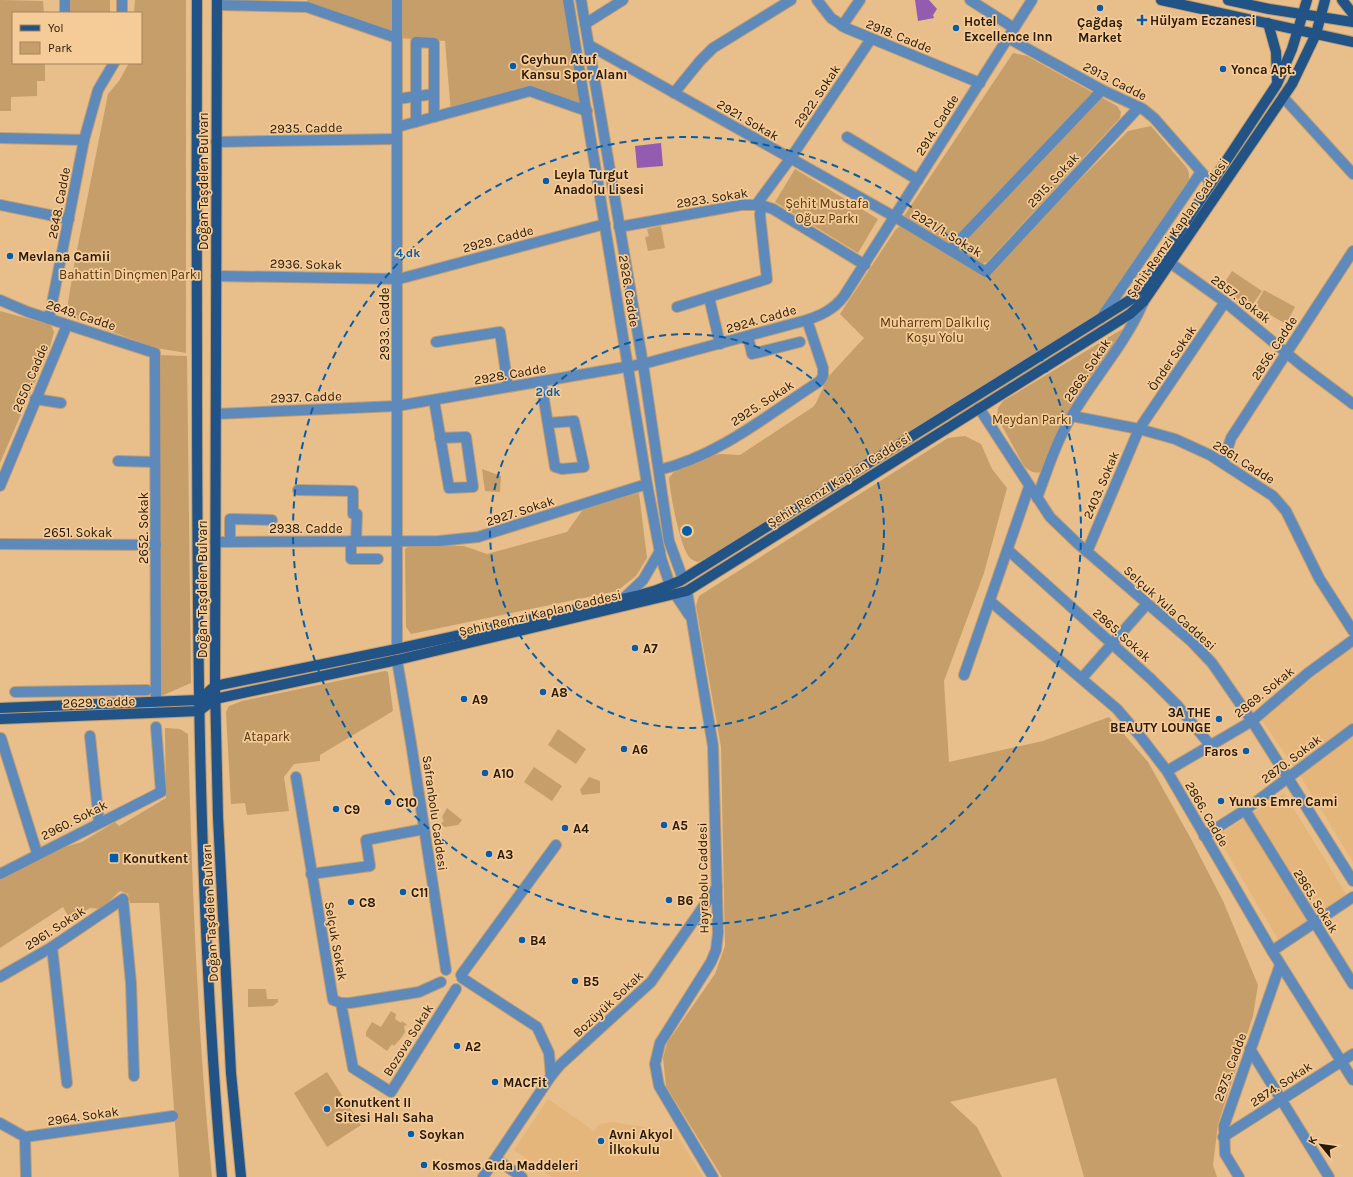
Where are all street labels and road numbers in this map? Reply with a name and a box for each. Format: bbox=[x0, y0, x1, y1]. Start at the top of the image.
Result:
street label: 2918. Cadde bbox=[864, 16, 935, 56]
street label: 2913. Cadde bbox=[1081, 59, 1150, 104]
street label: 2922. Sokak bbox=[791, 62, 843, 130]
street label: 2914. Cadde bbox=[912, 91, 962, 158]
street label: 2921. Sokak bbox=[714, 96, 782, 144]
street label: Doğan Taşdelen Bulvarı bbox=[196, 112, 211, 250]
street label: 2935. Cadde bbox=[270, 120, 343, 136]
street label: 2915. Sokak bbox=[1024, 150, 1082, 210]
street label: Şehit Remzi Kaplan Caddesi bbox=[1123, 156, 1231, 300]
street label: 2648. Cadde bbox=[45, 166, 73, 240]
street label: 2923. Sokak bbox=[675, 185, 749, 211]
street label: 2921/1. Sokak bbox=[909, 206, 985, 260]
street label: 2929. Cadde bbox=[461, 222, 535, 256]
street label: 2926. Cadde bbox=[616, 254, 642, 328]
street label: 2936. Sokak bbox=[270, 256, 342, 272]
street label: 2857. Sokak bbox=[1208, 272, 1274, 326]
street label: 2933. Cadde bbox=[377, 287, 392, 361]
street label: 2649. Cadde bbox=[44, 297, 118, 333]
street label: 2924. Cadde bbox=[724, 302, 798, 336]
street label: 2856. Cadde bbox=[1248, 313, 1300, 383]
street label: Önder Sokak bbox=[1144, 322, 1199, 393]
street label: 2868. Sokak bbox=[1060, 335, 1114, 405]
street label: 2650. Cadde bbox=[9, 341, 51, 414]
street label: 2928. Cadde bbox=[473, 360, 548, 388]
street label: 2925. Sokak bbox=[728, 377, 796, 429]
street label: 2937. Cadde bbox=[270, 388, 342, 406]
street label: Şehit Remzi Kaplan Caddesi bbox=[764, 430, 914, 530]
street label: 2861. Cadde bbox=[1210, 437, 1278, 487]
street label: 2403. Sokak bbox=[1080, 449, 1122, 521]
street label: 2652. Sokak bbox=[136, 492, 151, 564]
street label: 2927. Sokak bbox=[484, 493, 556, 529]
street label: Doğan Taşdelen Bulvarı bbox=[195, 520, 210, 658]
street label: 2938. Cadde bbox=[269, 521, 343, 536]
street label: 2651. Sokak bbox=[44, 525, 112, 540]
street label: Selçuk Yula Caddesi bbox=[1121, 563, 1219, 653]
street label: Şehit Remzi Kaplan Caddesi bbox=[457, 587, 623, 639]
street label: 2865. Sokak bbox=[1090, 605, 1154, 665]
street label: 2869. Sokak bbox=[1231, 663, 1297, 721]
street label: 2629. Cadde bbox=[62, 693, 136, 711]
street label: 2870. Sokak bbox=[1258, 731, 1324, 787]
street label: Safranbolu Caddesi bbox=[419, 754, 451, 872]
street label: 2866. Cadde bbox=[1182, 779, 1232, 850]
street label: 2960. Sokak bbox=[38, 797, 110, 843]
street label: Hayrabolu Caddesi bbox=[695, 822, 711, 934]
street label: Doğan Taşdelen Bulvarı bbox=[199, 844, 221, 982]
street label: 2865. Sokak bbox=[1290, 866, 1342, 936]
street label: Selçuk Sokak bbox=[322, 900, 350, 982]
street label: 2961. Sokak bbox=[22, 903, 88, 953]
street label: Bozüyük Sokak bbox=[570, 968, 646, 1040]
street label: Bozova Sokak bbox=[380, 1001, 436, 1079]
street label: 2875. Cadde bbox=[1211, 1030, 1249, 1103]
street label: 2874. Sokak bbox=[1247, 1058, 1315, 1110]
street label: 2964. Sokak bbox=[46, 1104, 120, 1128]

